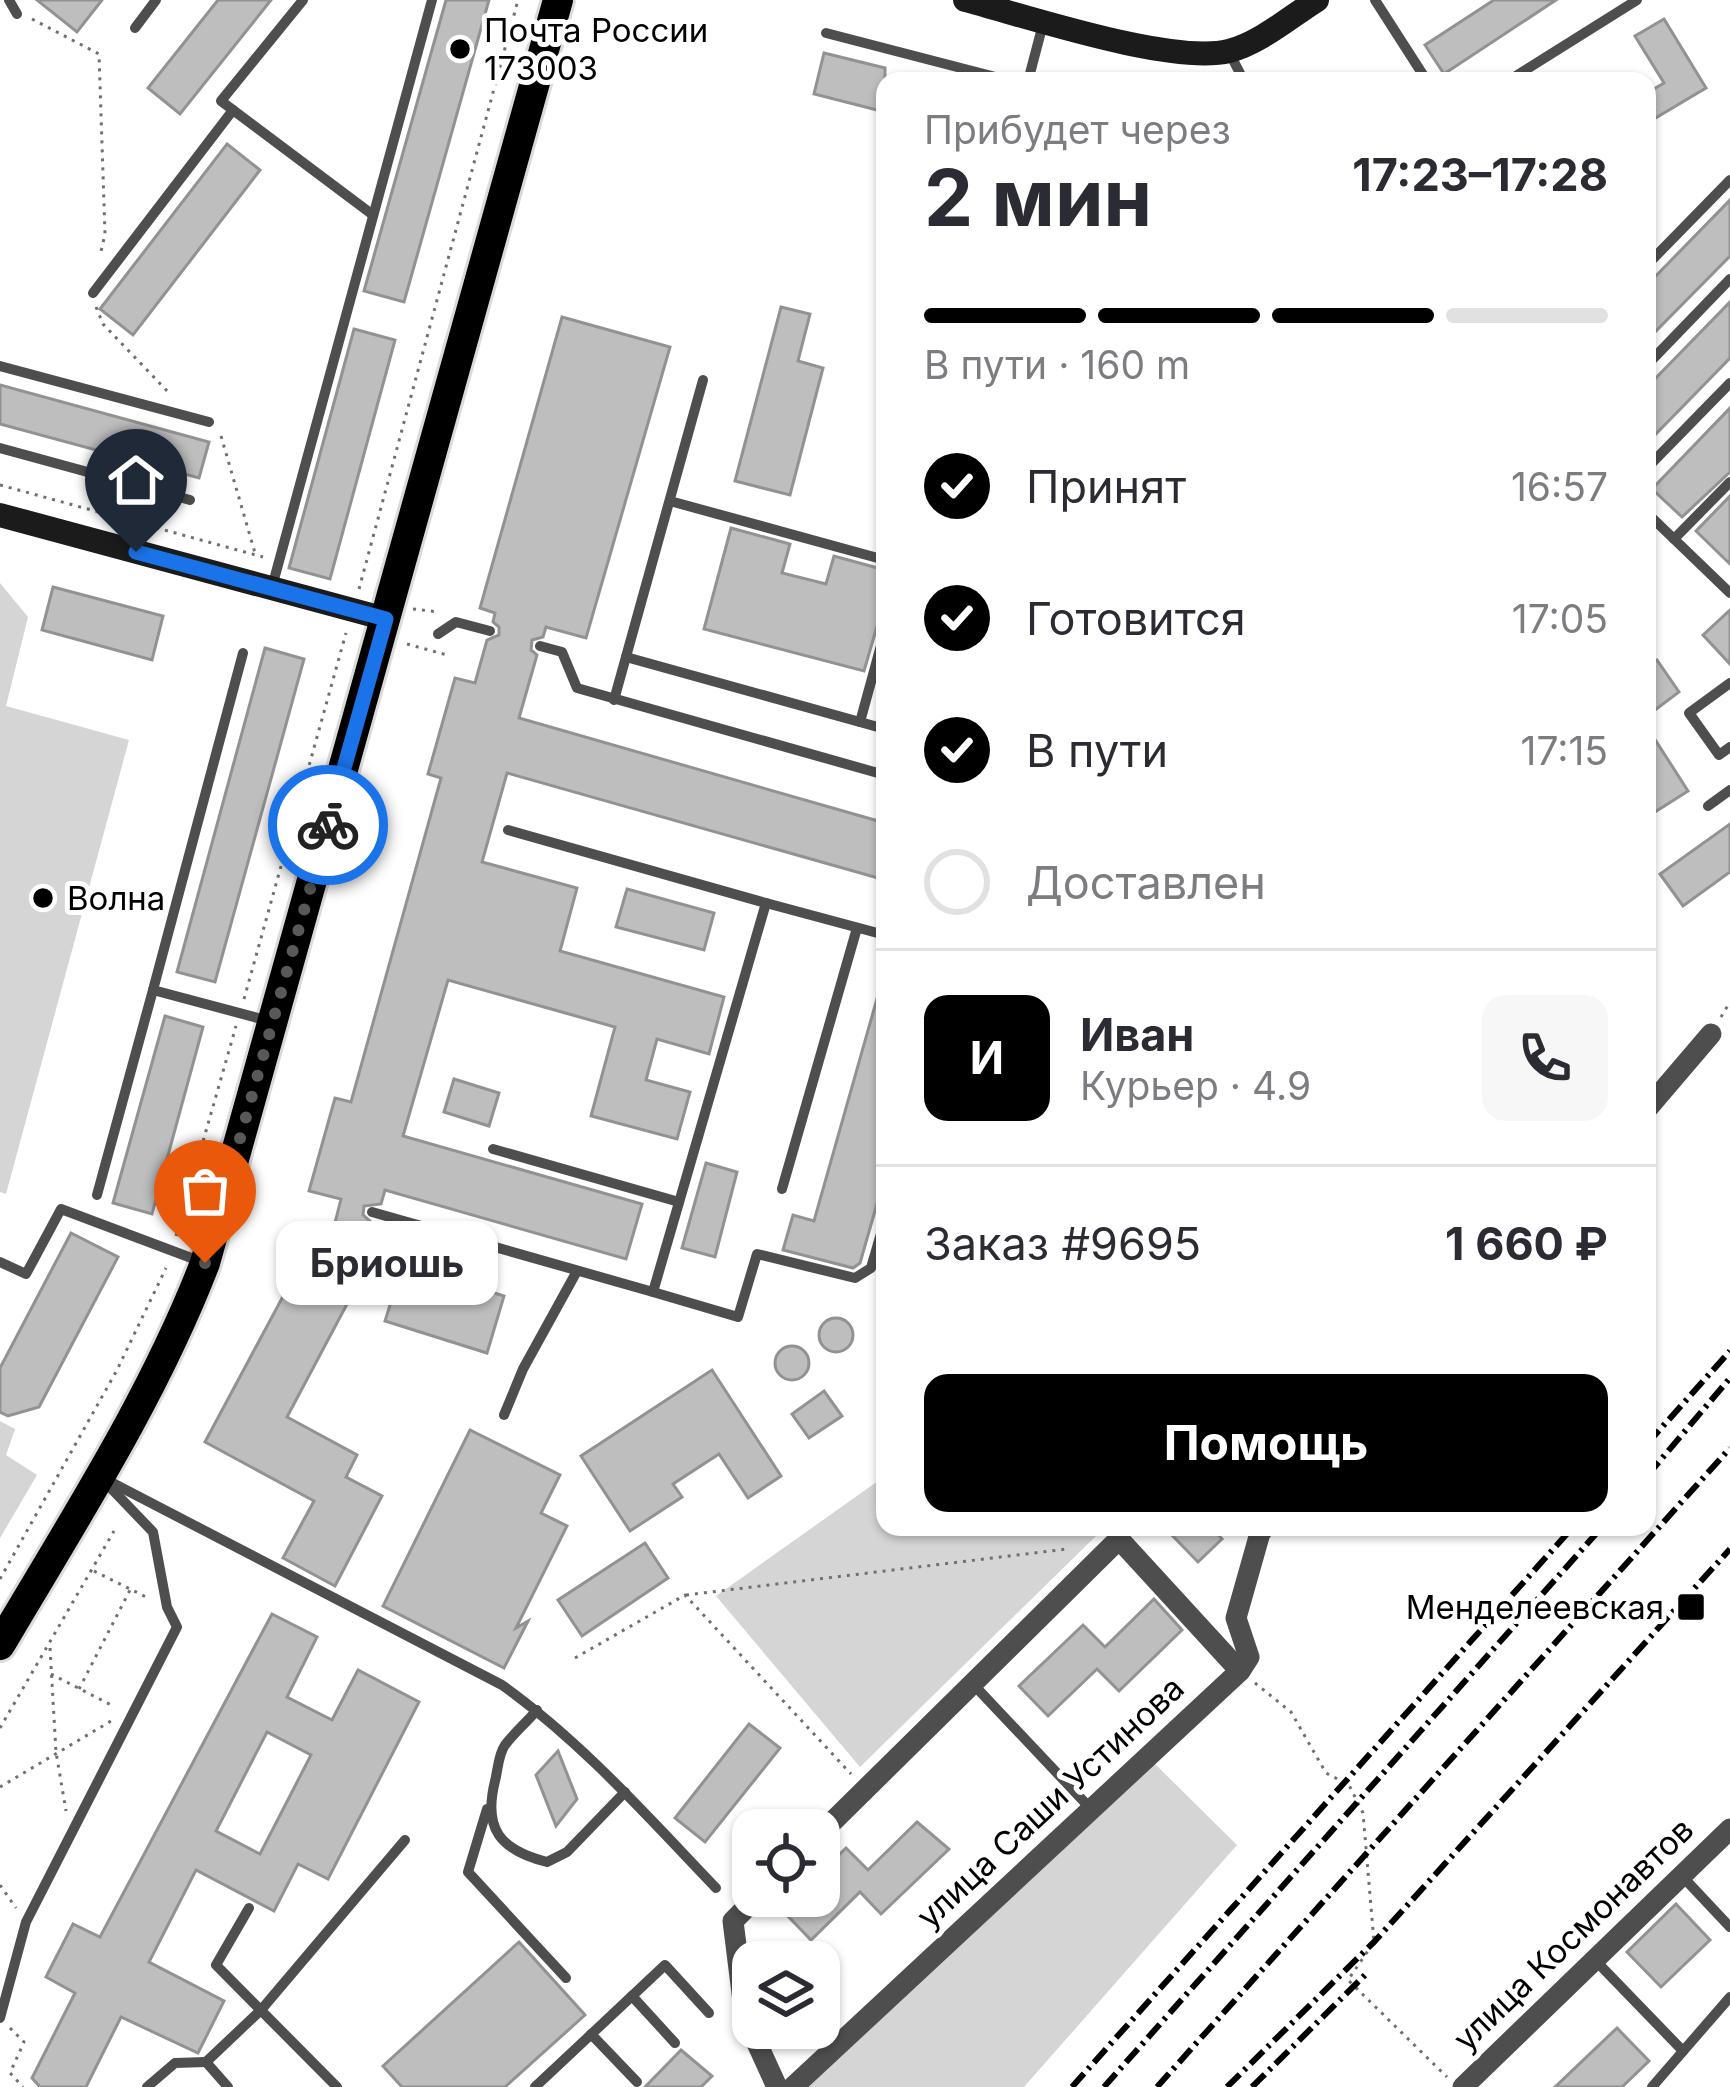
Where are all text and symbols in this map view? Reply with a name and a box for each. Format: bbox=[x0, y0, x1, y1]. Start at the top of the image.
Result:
place label: Почта России 173003 bbox=[484, 10, 708, 88]
marker: Почта России 173003 bbox=[447, 36, 473, 62]
text: Прибудет через bbox=[924, 106, 1231, 153]
text: 17:23–17:28 bbox=[1352, 147, 1608, 202]
text: 2 мин bbox=[924, 150, 1152, 245]
text: В пути · 160 m bbox=[924, 341, 1190, 388]
pin bbox=[85, 429, 187, 552]
icon: home bbox=[103, 447, 169, 513]
icon: check bbox=[924, 453, 990, 519]
text: Принят bbox=[1026, 459, 1186, 514]
text: 16:57 bbox=[1511, 463, 1608, 510]
icon: check bbox=[924, 585, 990, 651]
text: Готовится bbox=[1026, 591, 1246, 646]
text: 17:05 bbox=[1512, 595, 1608, 642]
icon: check bbox=[924, 717, 990, 783]
text: В пути bbox=[1026, 723, 1168, 778]
text: 17:15 bbox=[1521, 727, 1608, 774]
courier bbox=[268, 765, 388, 885]
icon: bike bbox=[295, 792, 361, 858]
text: Доставлен bbox=[1026, 855, 1266, 910]
place label: Волна bbox=[67, 878, 165, 918]
marker: Волна bbox=[30, 885, 56, 911]
button: phone bbox=[1482, 995, 1608, 1121]
text: Иван bbox=[1080, 1007, 1194, 1062]
text: И bbox=[970, 1030, 1004, 1085]
text: Курьер · 4.9 bbox=[1080, 1062, 1311, 1109]
pin bbox=[154, 1140, 256, 1263]
icon: bag bbox=[172, 1158, 238, 1224]
text: Заказ #9695 bbox=[924, 1216, 1201, 1271]
text: 1 660 ₽ bbox=[1445, 1216, 1608, 1271]
callout: Бриошь bbox=[277, 1221, 499, 1305]
text: Бриошь bbox=[310, 1239, 464, 1286]
button: Помощь bbox=[924, 1374, 1608, 1512]
place label: Менделеевская bbox=[1406, 1587, 1664, 1627]
marker: Менделеевская bbox=[1675, 1591, 1707, 1623]
street label: улица Саши Устинова bbox=[908, 1668, 1192, 1936]
map controls bbox=[732, 1809, 840, 2049]
button: locate bbox=[732, 1809, 840, 1917]
street label: улица Космонавтов bbox=[1445, 1809, 1701, 2059]
button: layers bbox=[732, 1941, 840, 2049]

